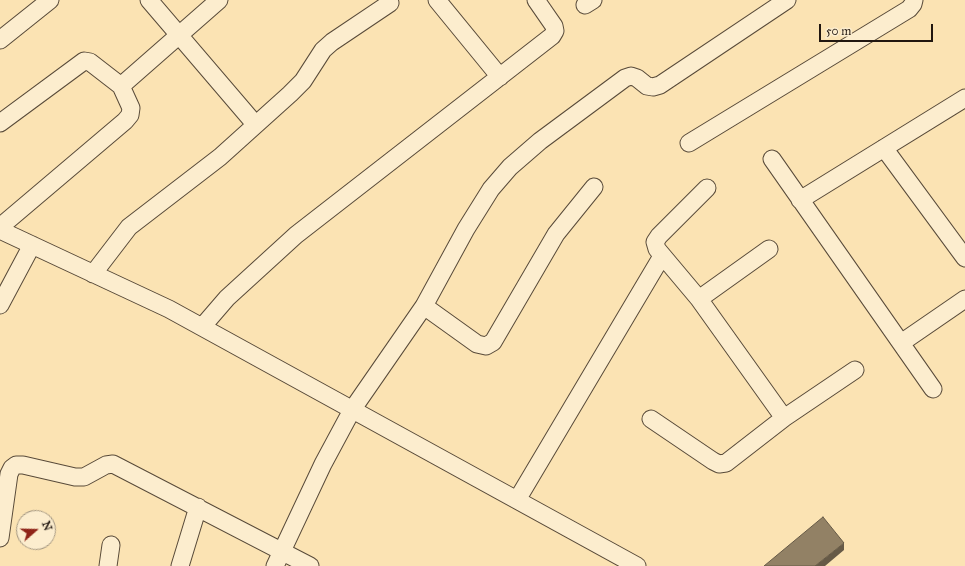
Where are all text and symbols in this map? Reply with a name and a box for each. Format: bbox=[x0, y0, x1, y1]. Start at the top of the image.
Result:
scale bar bbox=[821, 16, 935, 42]
text: 50 m bbox=[826, 24, 851, 38]
north arrow bbox=[16, 510, 56, 550]
text: N bbox=[39, 519, 55, 533]

